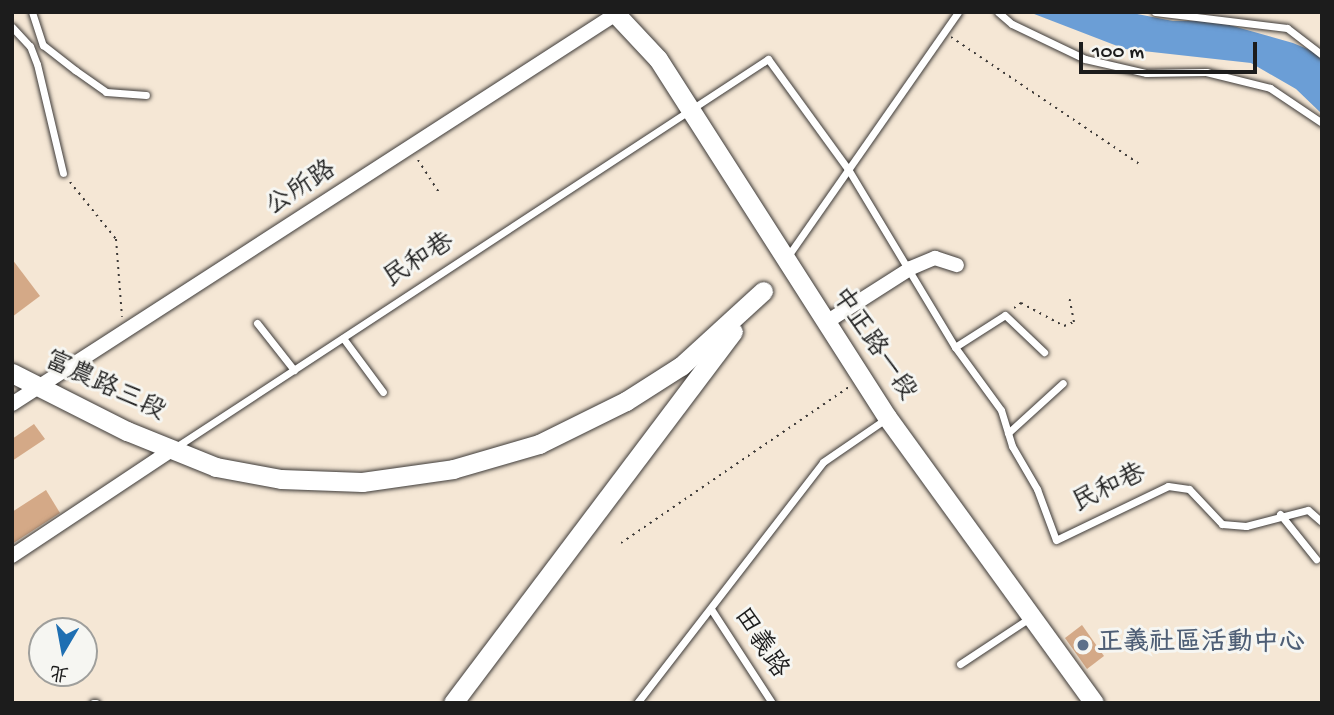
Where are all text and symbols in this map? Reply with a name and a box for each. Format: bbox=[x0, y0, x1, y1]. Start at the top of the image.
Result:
scale bar bbox=[1082, 28, 1260, 72]
text: 100 m bbox=[1092, 41, 1144, 66]
street label: 公所路 bbox=[261, 156, 343, 224]
street label: 民和巷 bbox=[379, 228, 461, 296]
street label: 中正路一段 bbox=[823, 282, 921, 408]
street label: 富農路三段 bbox=[38, 346, 170, 430]
street label: 民和巷 bbox=[1068, 459, 1152, 521]
street label: 田義路 bbox=[725, 603, 793, 685]
north arrow bbox=[28, 617, 98, 687]
place label: 正義社區活動中心 bbox=[1097, 629, 1305, 661]
marker: 正義社區活動中心 bbox=[1075, 637, 1091, 653]
text: 北 bbox=[48, 658, 71, 684]

